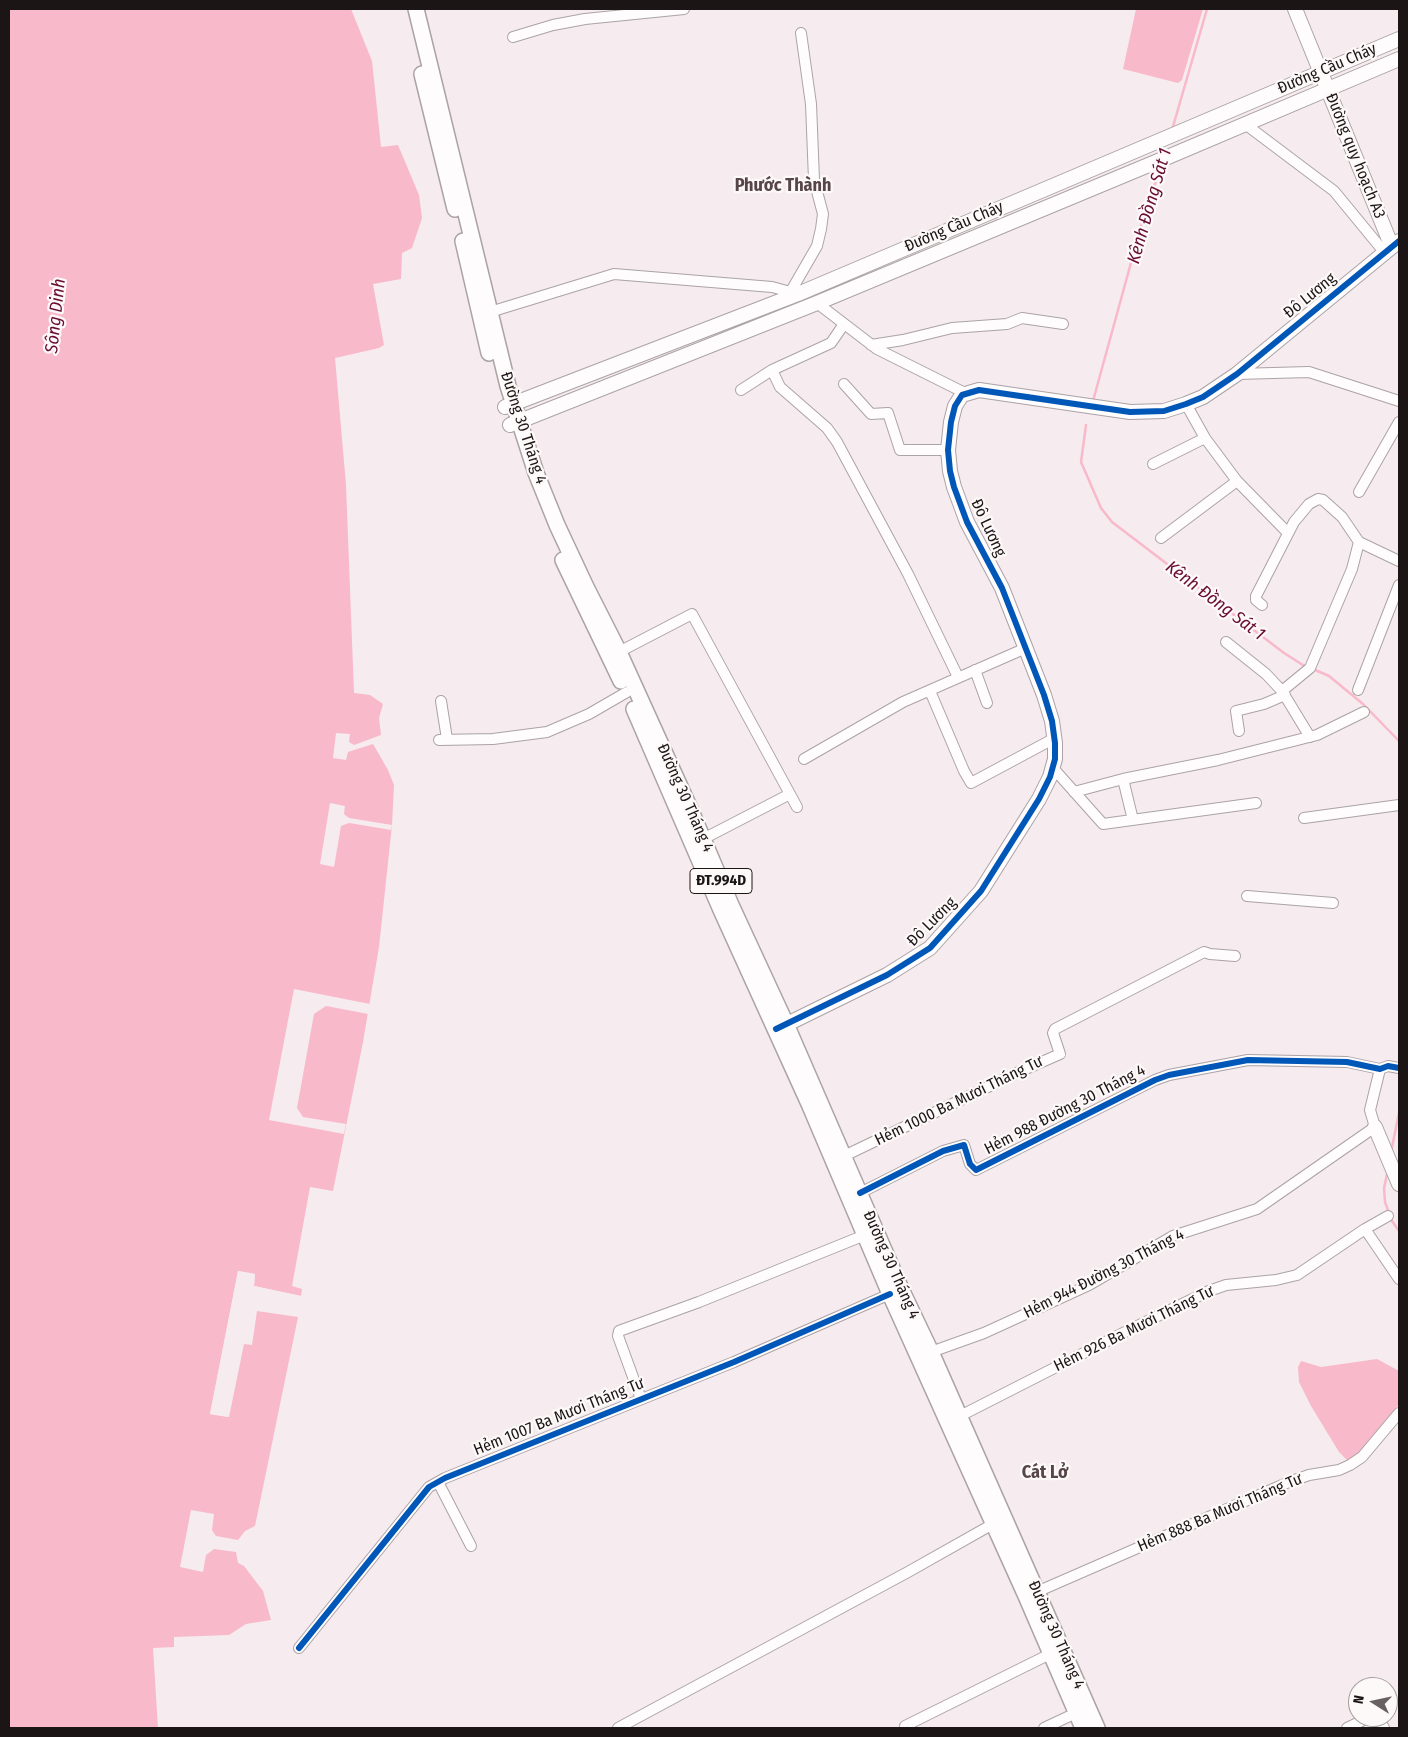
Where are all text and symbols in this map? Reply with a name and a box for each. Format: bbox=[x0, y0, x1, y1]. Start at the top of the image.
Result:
street label: Đường Cầu Cháy bbox=[1275, 40, 1379, 98]
street label: Đường quy hoạch A3 bbox=[1321, 91, 1389, 221]
water label: Kênh Đồng Sát 1 bbox=[1123, 146, 1177, 266]
district label: Phước Thành bbox=[735, 175, 831, 197]
street label: Đường Cầu Cháy bbox=[902, 198, 1006, 256]
street label: Đô Lương bbox=[1280, 269, 1340, 323]
water label: Sông Dinh bbox=[41, 278, 71, 354]
street label: Đường 30 Tháng 4 bbox=[496, 369, 550, 487]
street label: Đô Lương bbox=[966, 496, 1010, 560]
water label: Kênh Đồng Sát 1 bbox=[1161, 557, 1269, 645]
street label: Đường 30 Tháng 4 bbox=[652, 741, 718, 855]
road number: ĐT.994D bbox=[690, 868, 752, 894]
street label: Đô Lương bbox=[903, 893, 961, 951]
street label: Hẻm 1000 Ba Mươi Tháng Tư bbox=[872, 1052, 1046, 1150]
street label: Hẻm 988 Đường 30 Tháng 4 bbox=[981, 1061, 1149, 1159]
street label: Đường 30 Tháng 4 bbox=[858, 1208, 924, 1322]
street label: Hẻm 944 Đường 30 Tháng 4 bbox=[1021, 1225, 1187, 1323]
street label: Hẻm 926 Ba Mươi Tháng Tư bbox=[1051, 1282, 1217, 1376]
street label: Hẻm 1007 Ba Mươi Tháng Tư bbox=[471, 1374, 647, 1460]
district label: Cát Lở bbox=[1022, 1462, 1068, 1484]
street label: Hẻm 888 Ba Mươi Tháng Tư bbox=[1135, 1470, 1305, 1556]
street label: Đường 30 Tháng 4 bbox=[1023, 1578, 1089, 1692]
north arrow bbox=[1348, 1677, 1398, 1727]
text: N bbox=[1350, 1694, 1368, 1705]

